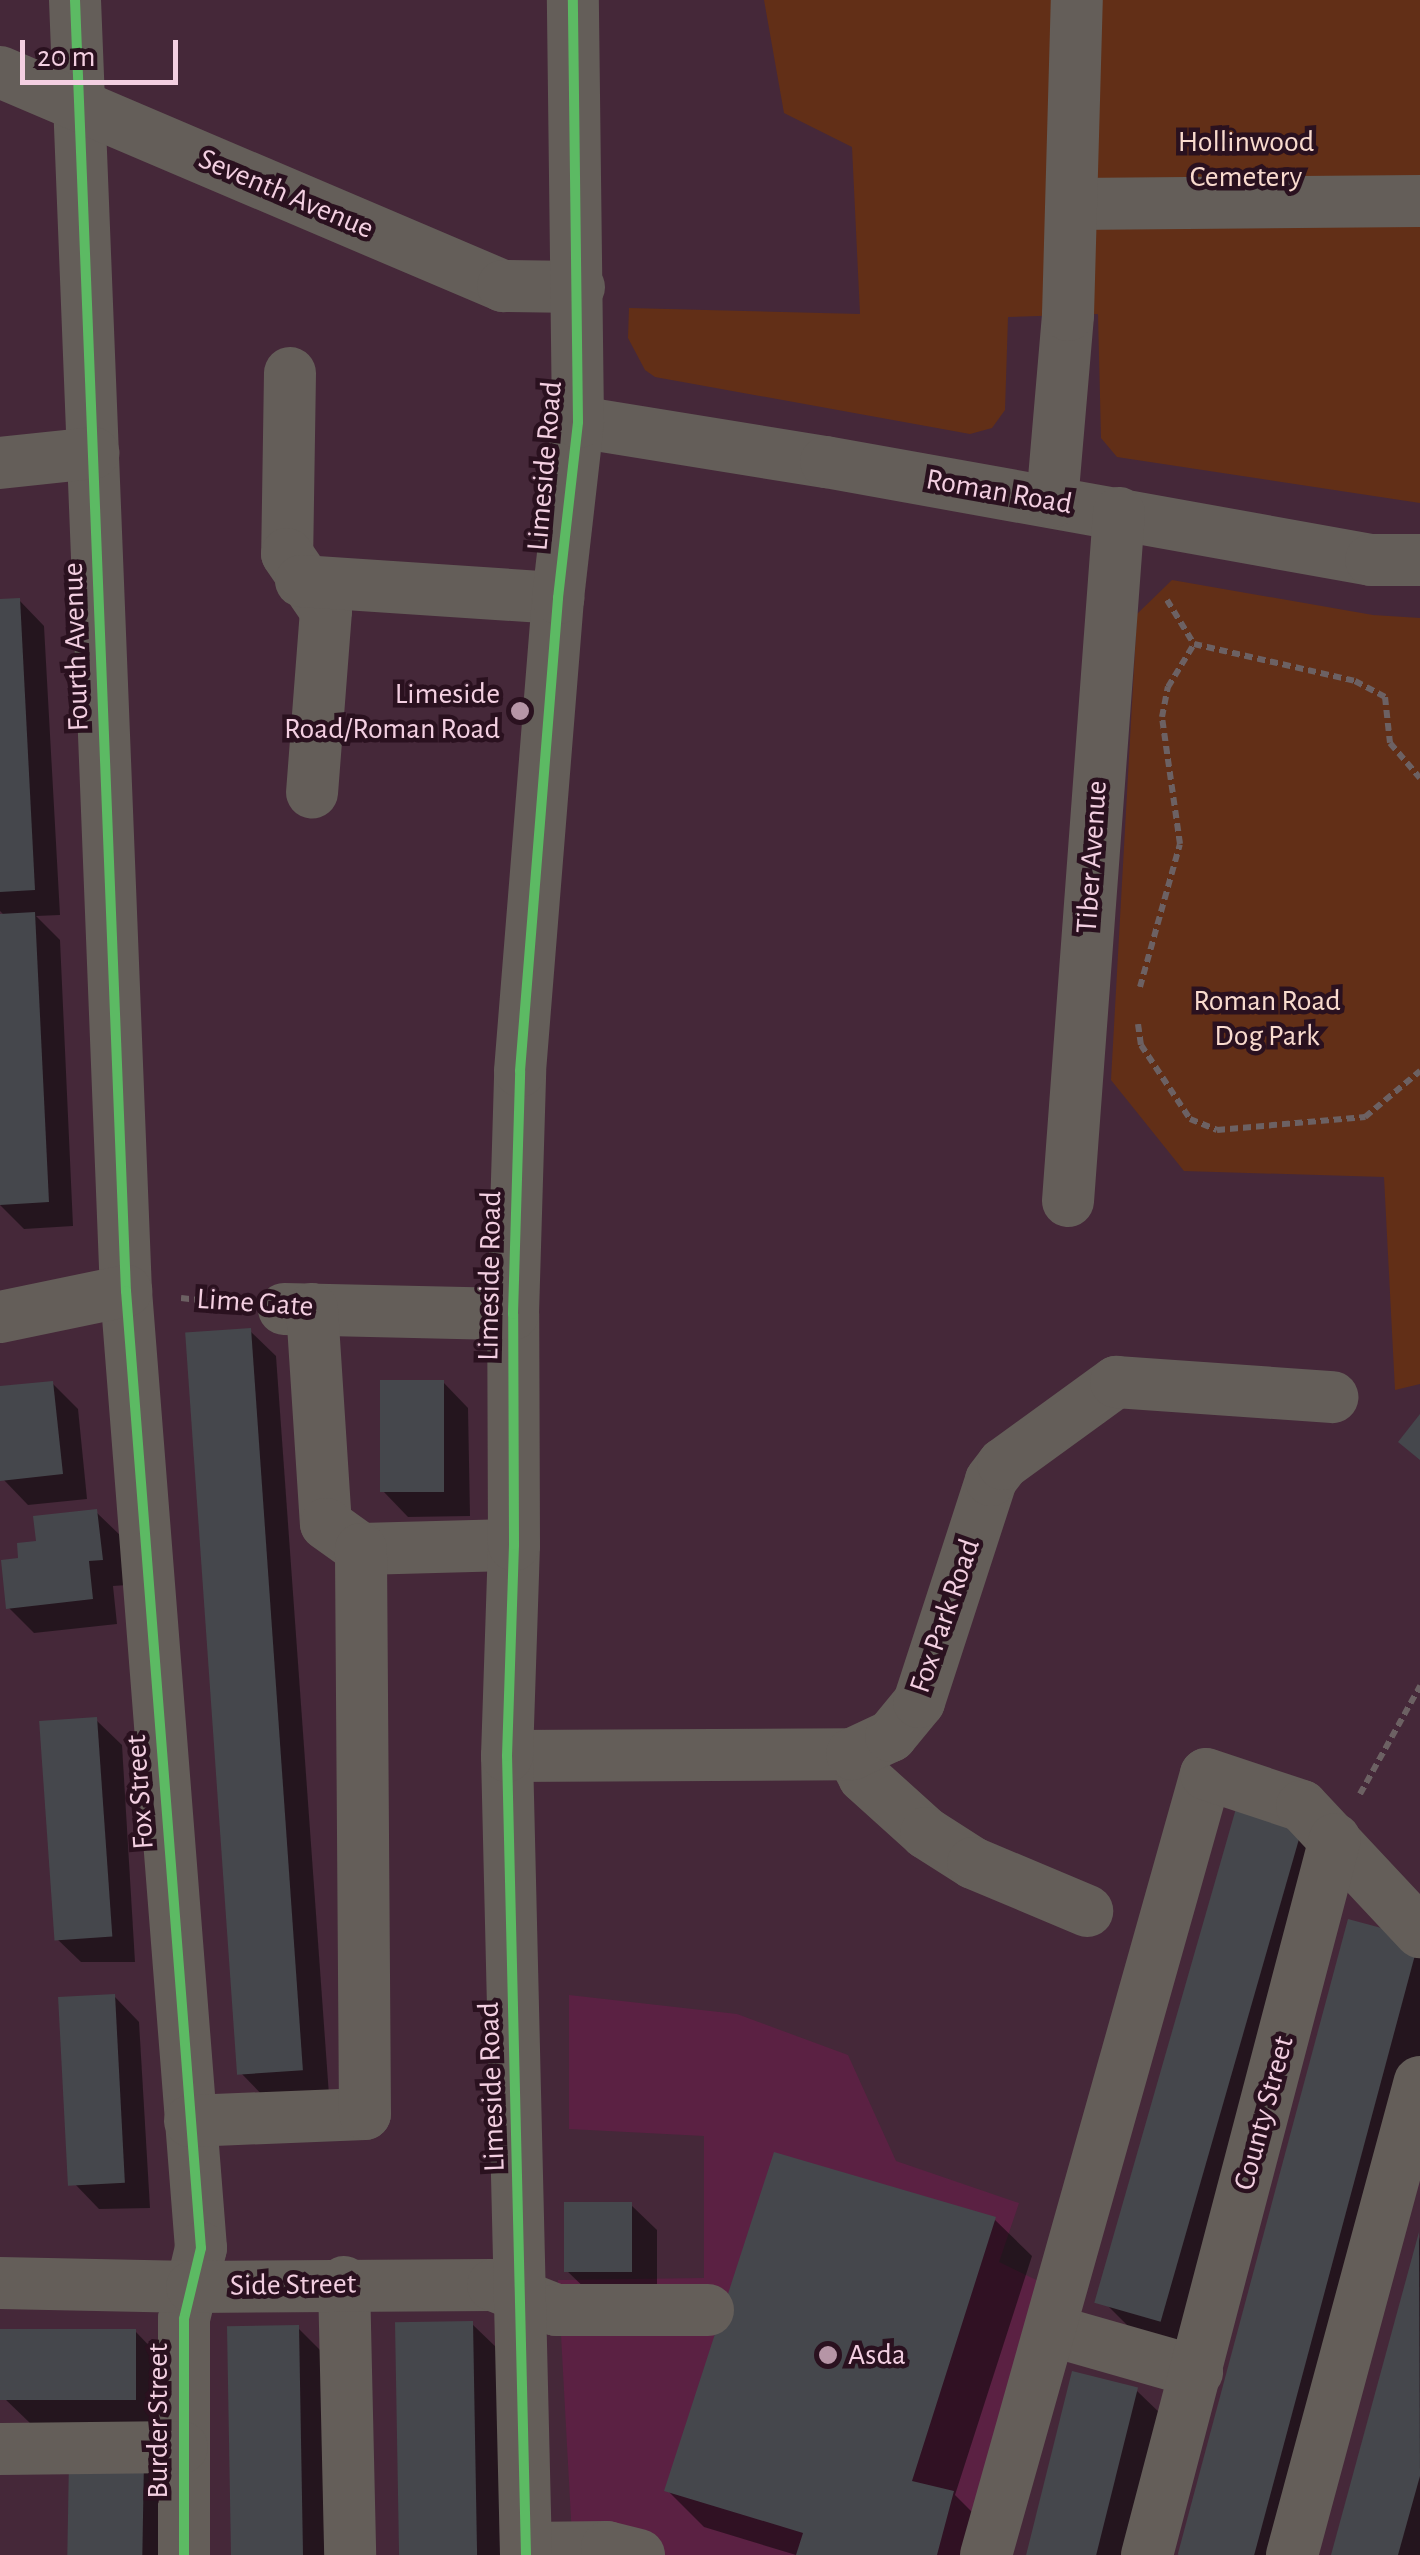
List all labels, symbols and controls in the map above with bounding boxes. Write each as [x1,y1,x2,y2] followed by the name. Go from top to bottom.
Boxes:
[25,20,182,82] scale bar
[37,42,95,72] text: 20 m
[1178,124,1314,194] park label: Hollinwood Cemetery
[193,141,379,247] street label: Seventh Avenue
[520,380,570,552] street label: Limeside Road
[923,461,1075,523] street label: Roman Road
[55,562,97,732] street label: Fourth Avenue
[284,676,500,746] place label: Limeside Road/Roman Road
[509,700,531,722] marker: Limeside Road/Roman Road
[1069,779,1115,935] street label: Tiber Avenue
[1193,983,1341,1054] park label: Roman Road Dog Park
[471,1191,509,1361] street label: Limeside Road
[195,1281,315,1325] street label: Lime Gate
[902,1534,988,1698] street label: Fox Park Road
[118,1733,162,1851] street label: Fox Street
[471,2001,513,2173] street label: Limeside Road
[1226,2032,1302,2194] street label: County Street
[230,2266,356,2304] street label: Side Street
[848,2337,906,2373] place label: Asda
[140,2343,176,2499] street label: Burder Street
[817,2344,839,2366] marker: Asda

